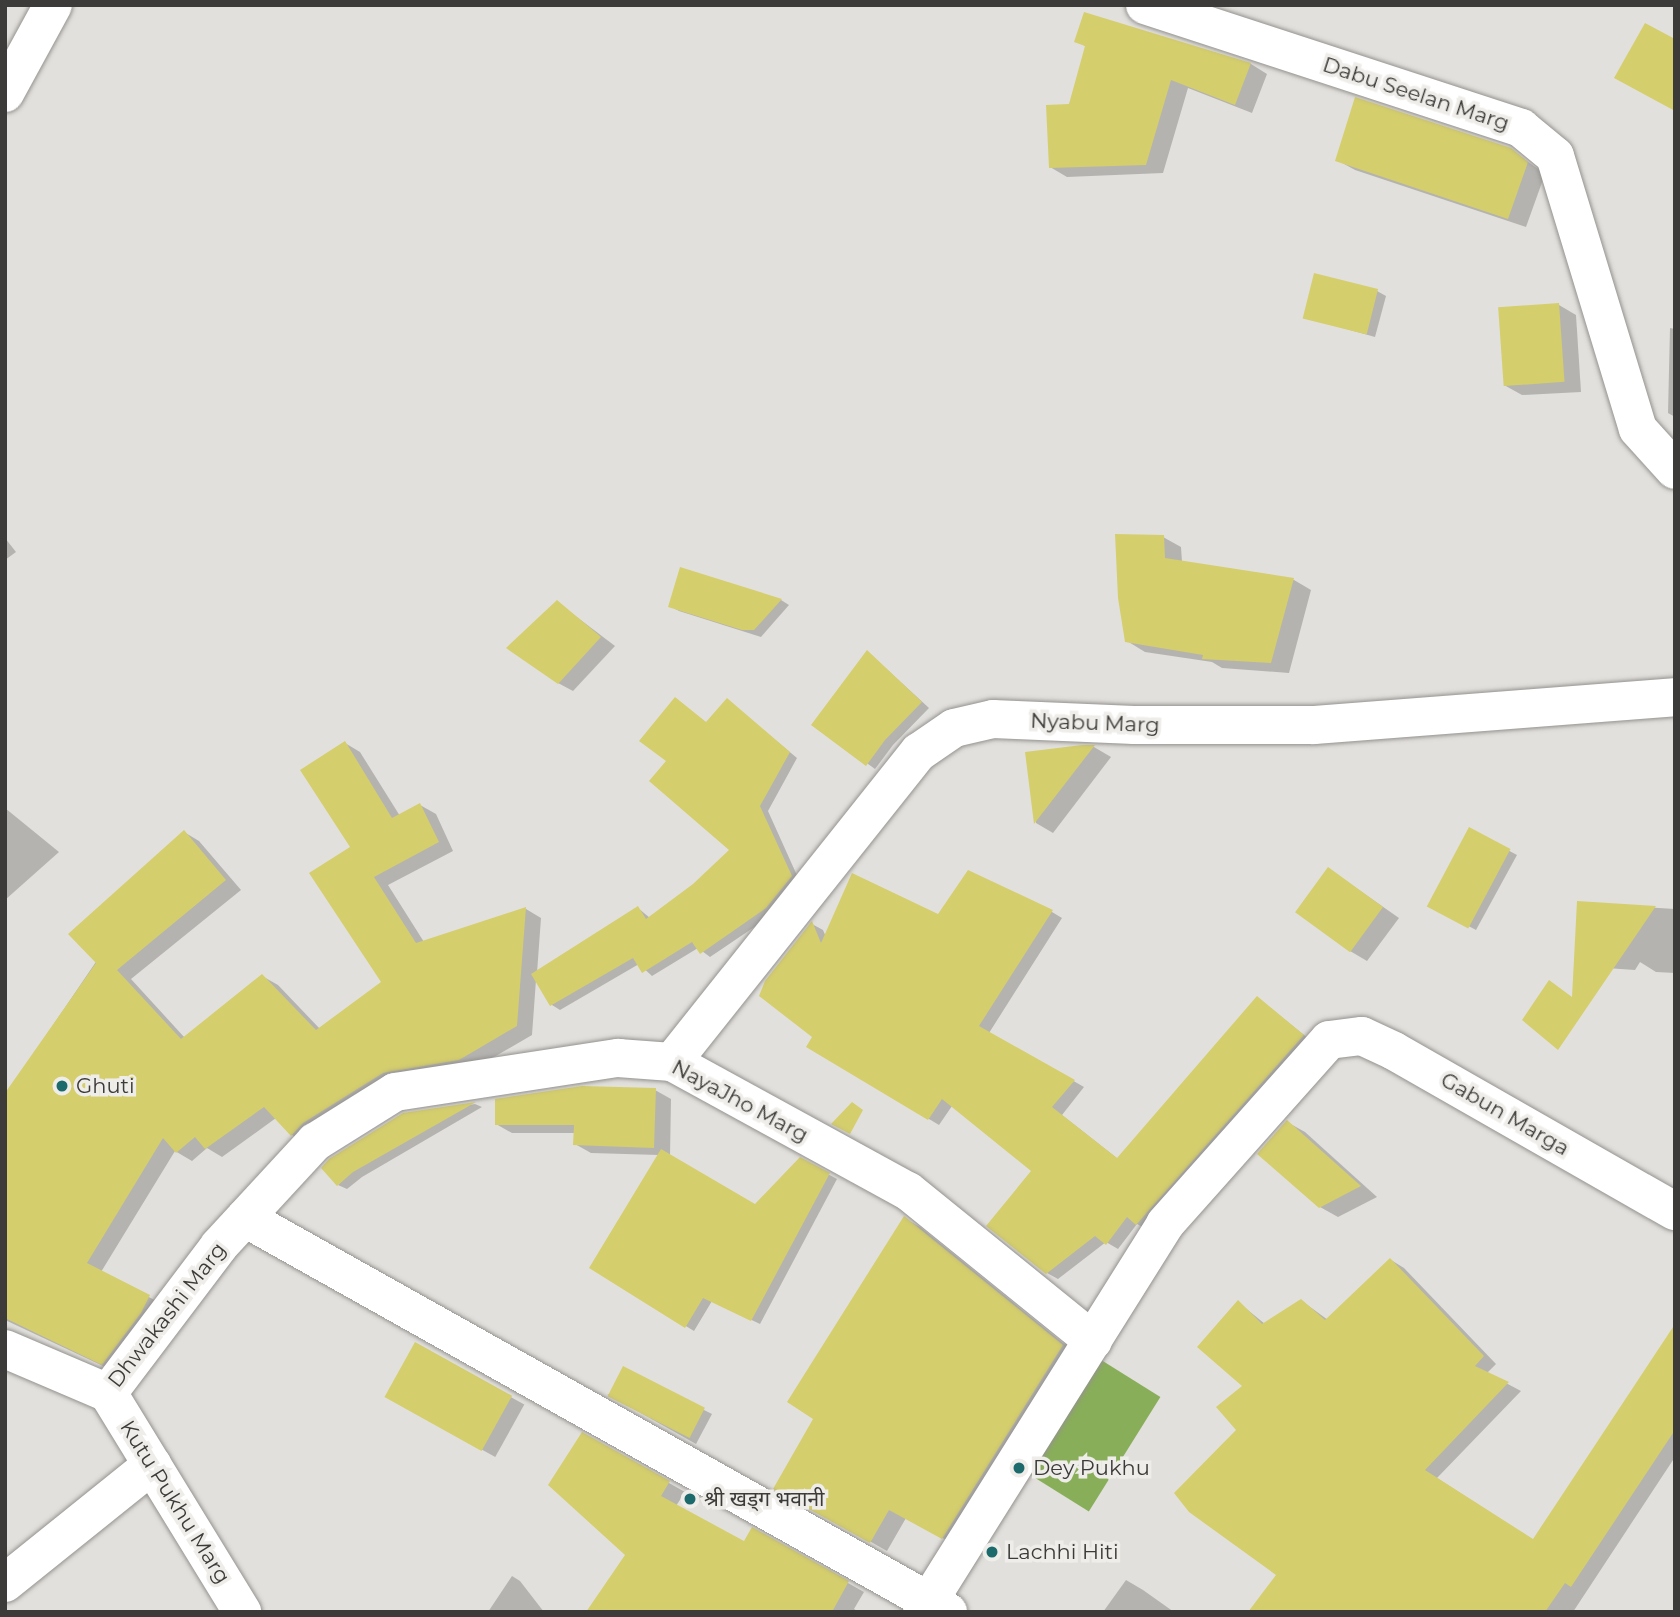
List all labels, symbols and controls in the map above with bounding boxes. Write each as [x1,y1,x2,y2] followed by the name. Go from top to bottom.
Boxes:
[1320,52,1512,136] street label: Dabu Seelan Marg
[1030,708,1160,738] street label: Nyabu Marg
[668,1054,812,1148] street label: NayaJho Marg
[1436,1067,1574,1161] street label: Gabun Marga
[76,1073,135,1099] place label: Ghuti
[54,1078,70,1094] marker: Ghuti
[103,1237,231,1393] street label: Dhwakashi Marg
[115,1416,235,1588] street label: Kutu Pukhu Marg
[1033,1455,1150,1481] place label: Dey Pukhu
[1011,1460,1027,1476] marker: Dey Pukhu
[704,1486,825,1512] place label: श्री खड्ग भवानी
[682,1491,698,1507] marker: श्री खड्ग भवानी
[1006,1539,1119,1565] place label: Lachhi Hiti
[984,1544,1000,1560] marker: Lachhi Hiti

